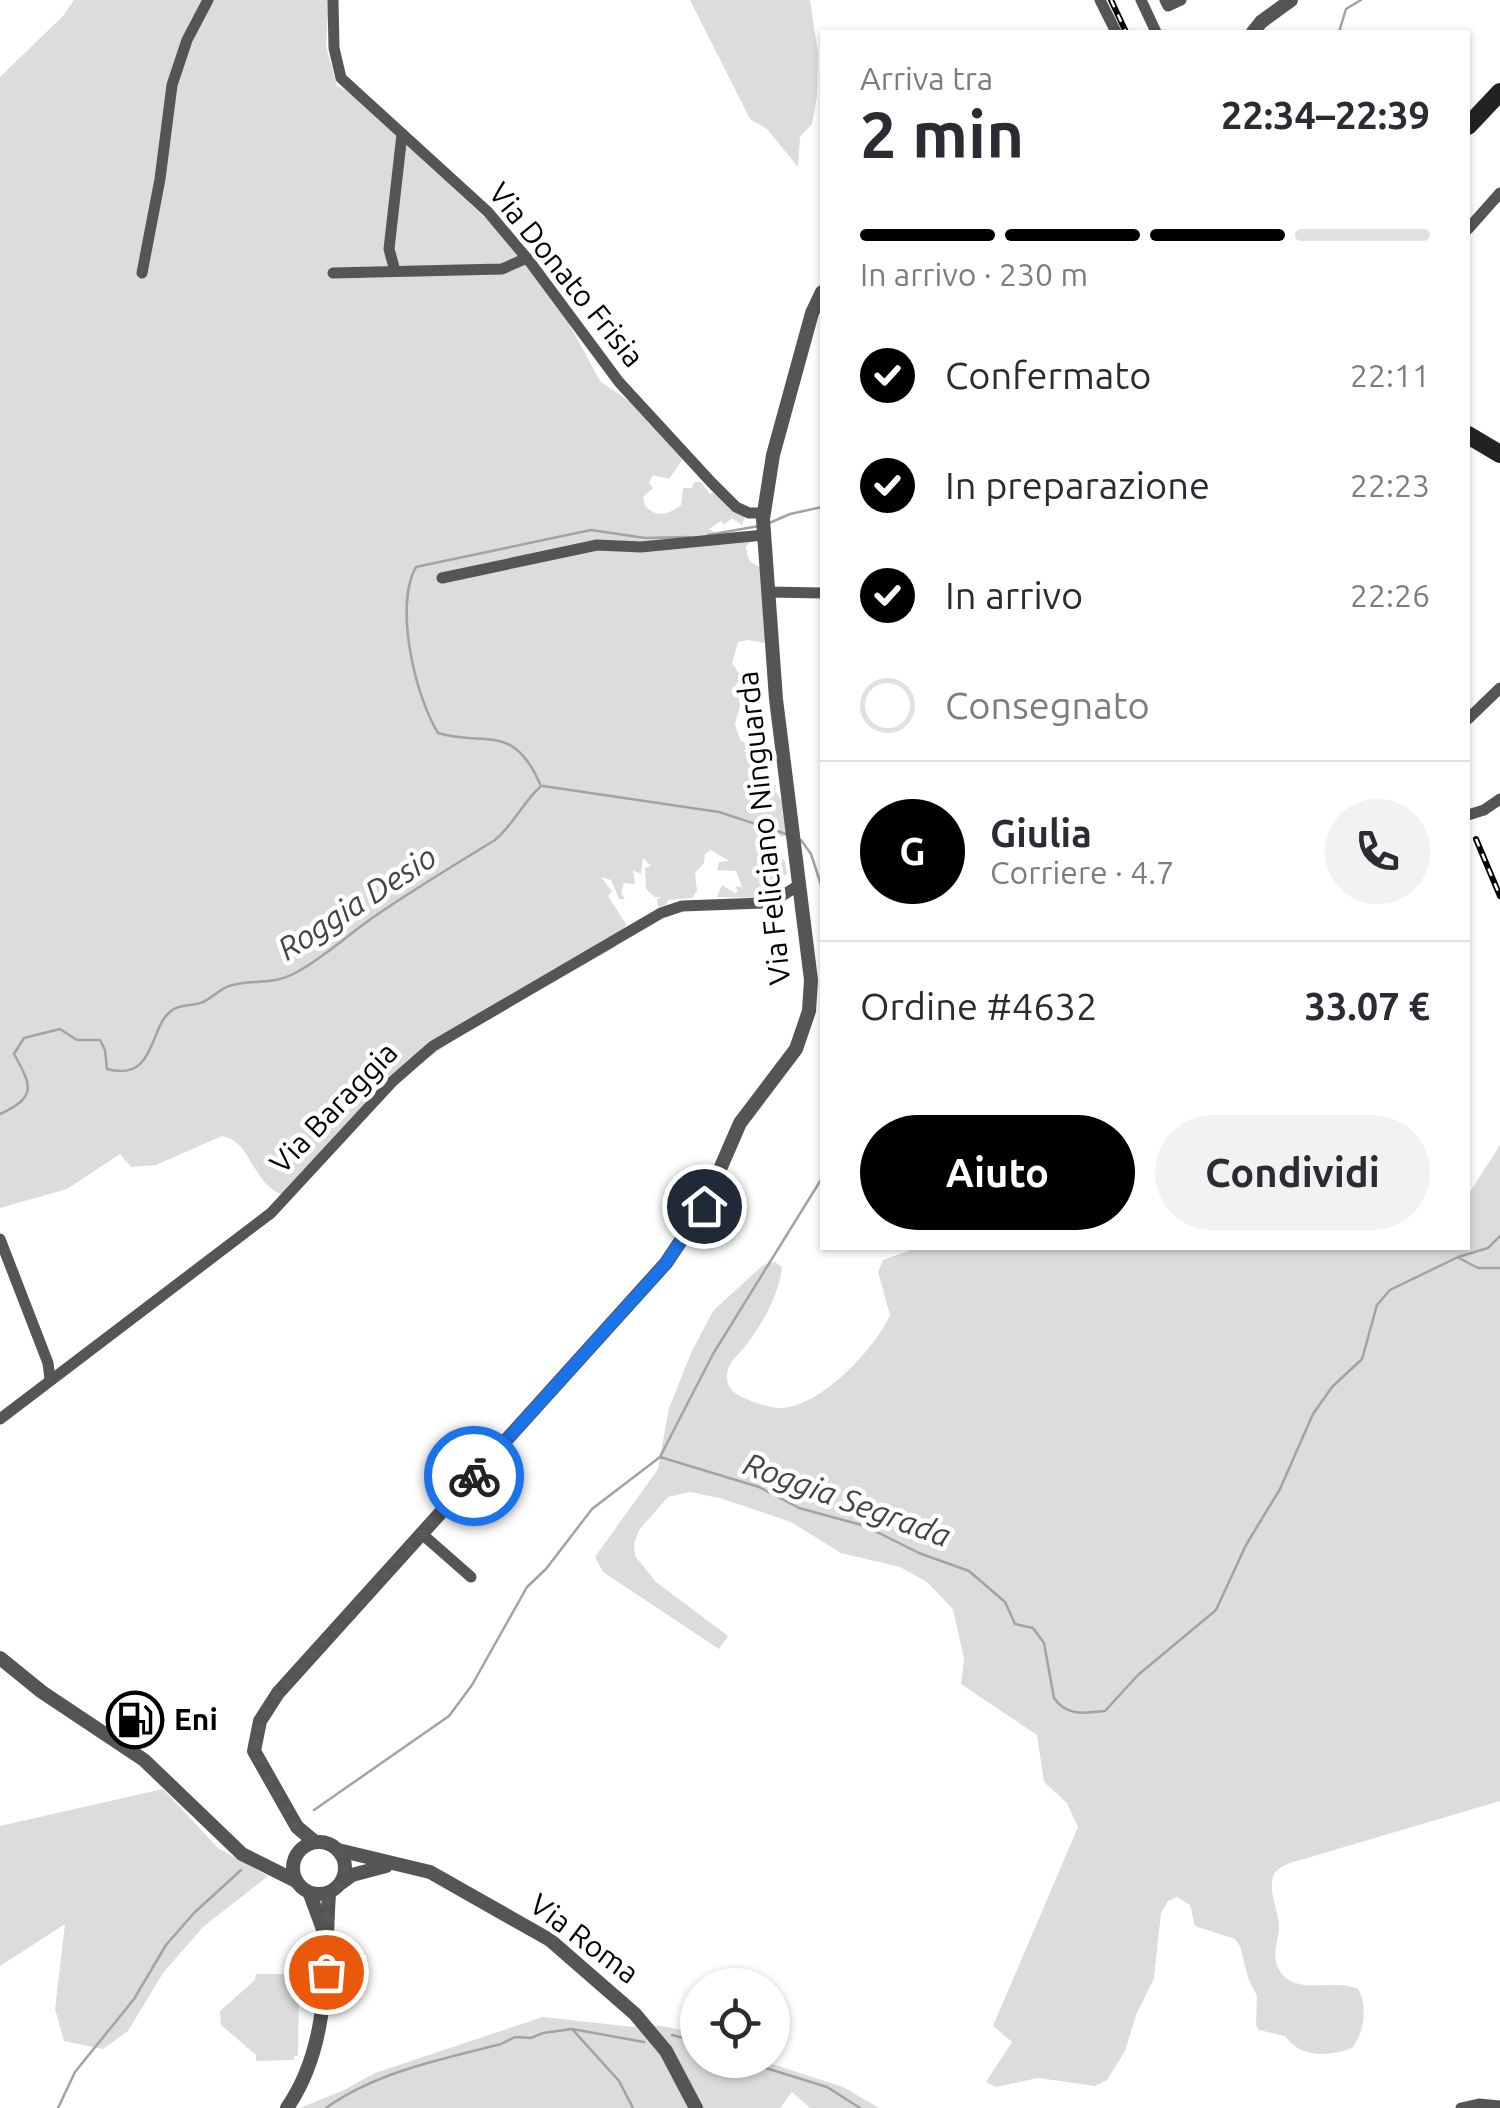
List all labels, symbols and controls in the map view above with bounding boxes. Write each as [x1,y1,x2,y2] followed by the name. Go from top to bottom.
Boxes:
[860,60,993,96] text: Arriva tra
[1221,94,1430,136] text: 22:34–22:39
[860,97,1024,170] text: 2 min
[482,176,651,373] street label: Via Donato Frisia
[860,256,1088,292] text: In arrivo · 230 m
[860,348,915,403] icon: check
[945,354,1151,396] text: Confermato
[1350,357,1430,393] text: 22:11
[860,458,915,513] icon: check
[945,464,1210,506] text: In preparazione
[1350,467,1430,503] text: 22:23
[860,568,915,623] icon: check
[945,574,1083,616] text: In arrivo
[1350,577,1430,613] text: 22:26
[730,670,796,987] street label: Via Feliciano Ninguarda
[945,684,1150,726] text: Consegnato
[1325,799,1430,904] button: phone
[990,812,1092,854] text: Giulia
[899,830,926,872] text: G
[271,838,442,967] water label: Roggia Desio
[990,854,1174,890] text: Corriere · 4.7
[860,985,1097,1027] text: Ordine #4632
[1304,985,1430,1027] text: 33.07 €
[263,1035,404,1180] street label: Via Baraggia
[860,1115,1135,1230] button: Aiuto
[1155,1115,1430,1230] button: Condividi
[662,1164,747,1249] pin
[677,1179,732,1234] icon: home
[424,1426,524,1526] courier
[739,1445,956,1553] water label: Roggia Segrada
[447,1449,502,1504] icon: bike
[105,1690,165,1750] fuel station icon: Eni
[174,1702,218,1736] place label: Eni
[524,1886,646,1990] street label: Via Roma
[284,1930,369,2015] pin
[299,1945,354,2000] icon: bag
[680,1968,790,2078] map controls
[680,1968,790,2078] button: locate

